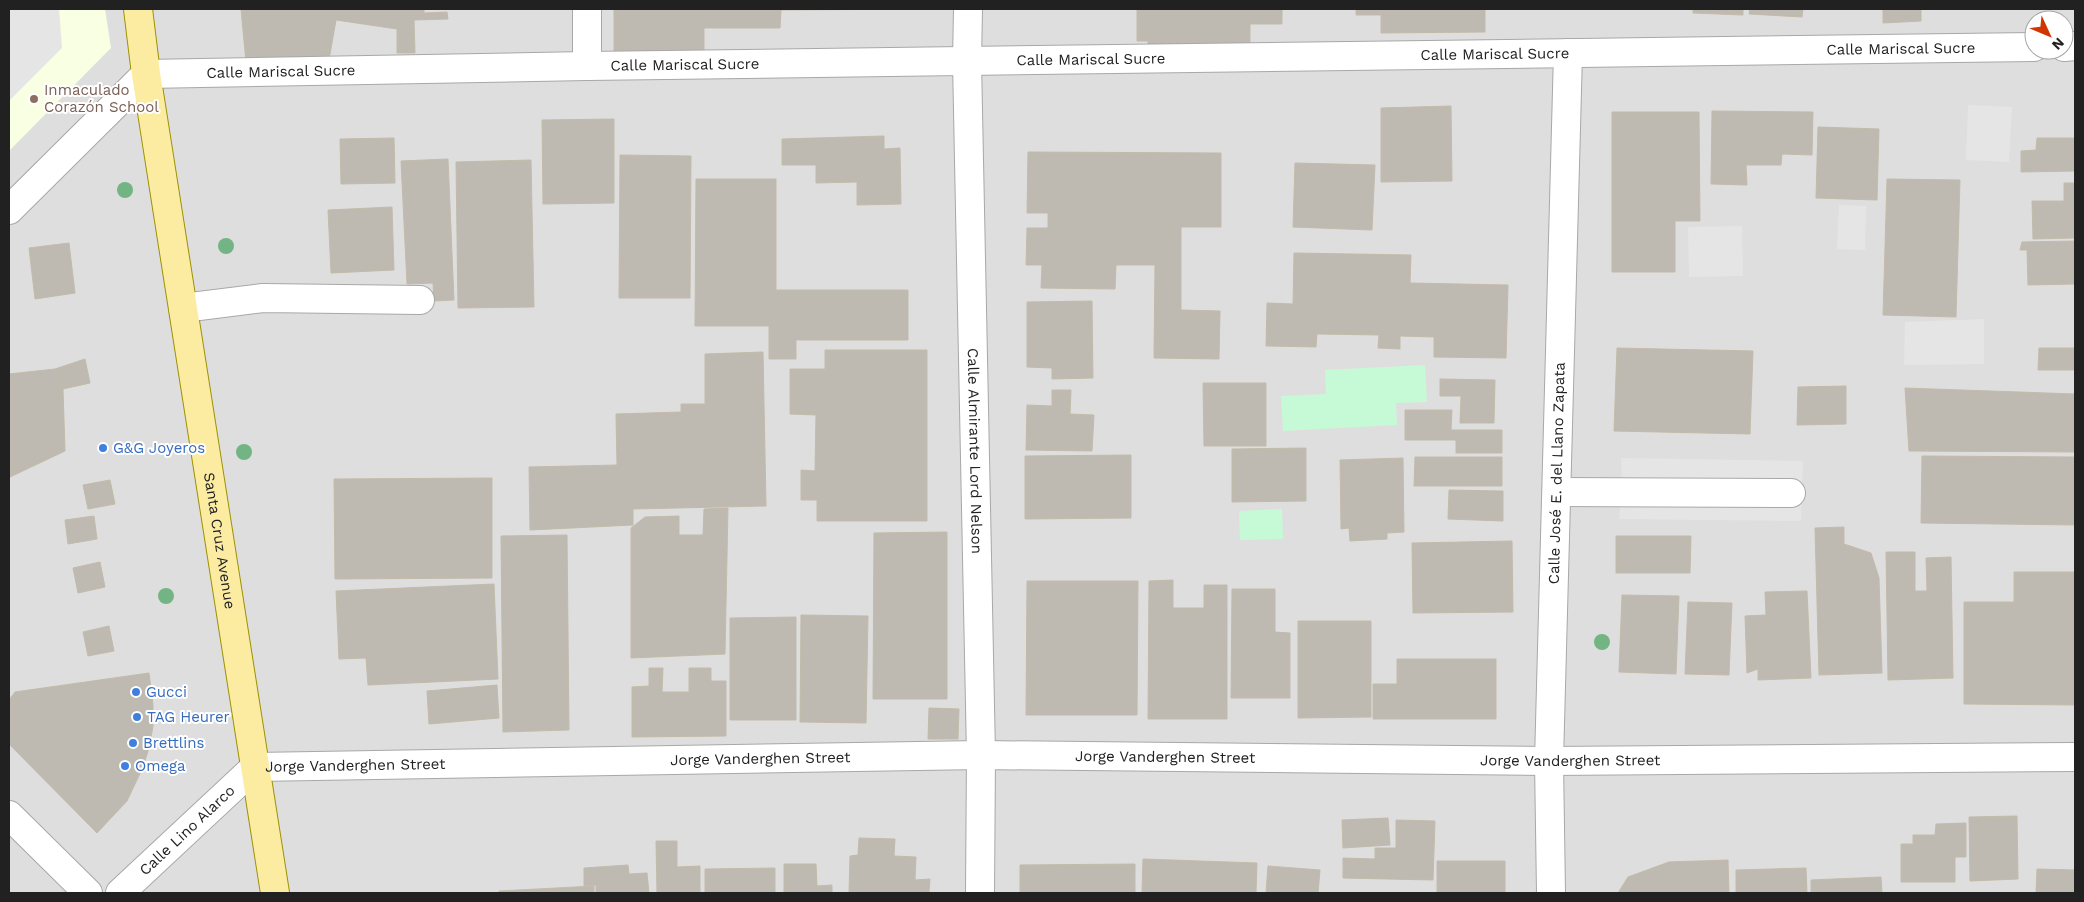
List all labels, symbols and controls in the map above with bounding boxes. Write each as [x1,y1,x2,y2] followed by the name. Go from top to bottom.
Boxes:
[2024,10,2074,60] north arrow
[2049,35,2068,53] text: N
[1826,39,1975,59] street label: Calle Mariscal Sucre
[1420,44,1569,64] street label: Calle Mariscal Sucre
[1016,49,1165,69] street label: Calle Mariscal Sucre
[610,55,759,75] street label: Calle Mariscal Sucre
[206,61,356,82] street label: Calle Mariscal Sucre
[44,81,159,116] place label: Inmaculado Corazón School
[28,93,40,105] marker: Inmaculado Corazón School
[964,348,986,554] street label: Calle Almirante Lord Nelson
[1545,361,1569,584] street label: Calle José E. del Llano Zapata
[113,439,205,457] place label: G&G Joyeros
[97,442,109,454] marker: G&G Joyeros
[200,471,239,610] street label: Santa Cruz Avenue
[146,683,187,701] place label: Gucci
[130,686,142,698] marker: Gucci
[147,708,230,726] place label: TAG Heurer
[131,711,143,723] marker: TAG Heurer
[143,734,205,752] place label: Brettlins
[127,737,139,749] marker: Brettlins
[1075,747,1256,767] street label: Jorge Vanderghen Street
[670,748,851,769] street label: Jorge Vanderghen Street
[1480,751,1661,770] street label: Jorge Vanderghen Street
[265,755,446,776] street label: Jorge Vanderghen Street
[135,757,186,775] place label: Omega
[119,760,131,772] marker: Omega
[136,781,239,879] street label: Calle Lino Alarco

